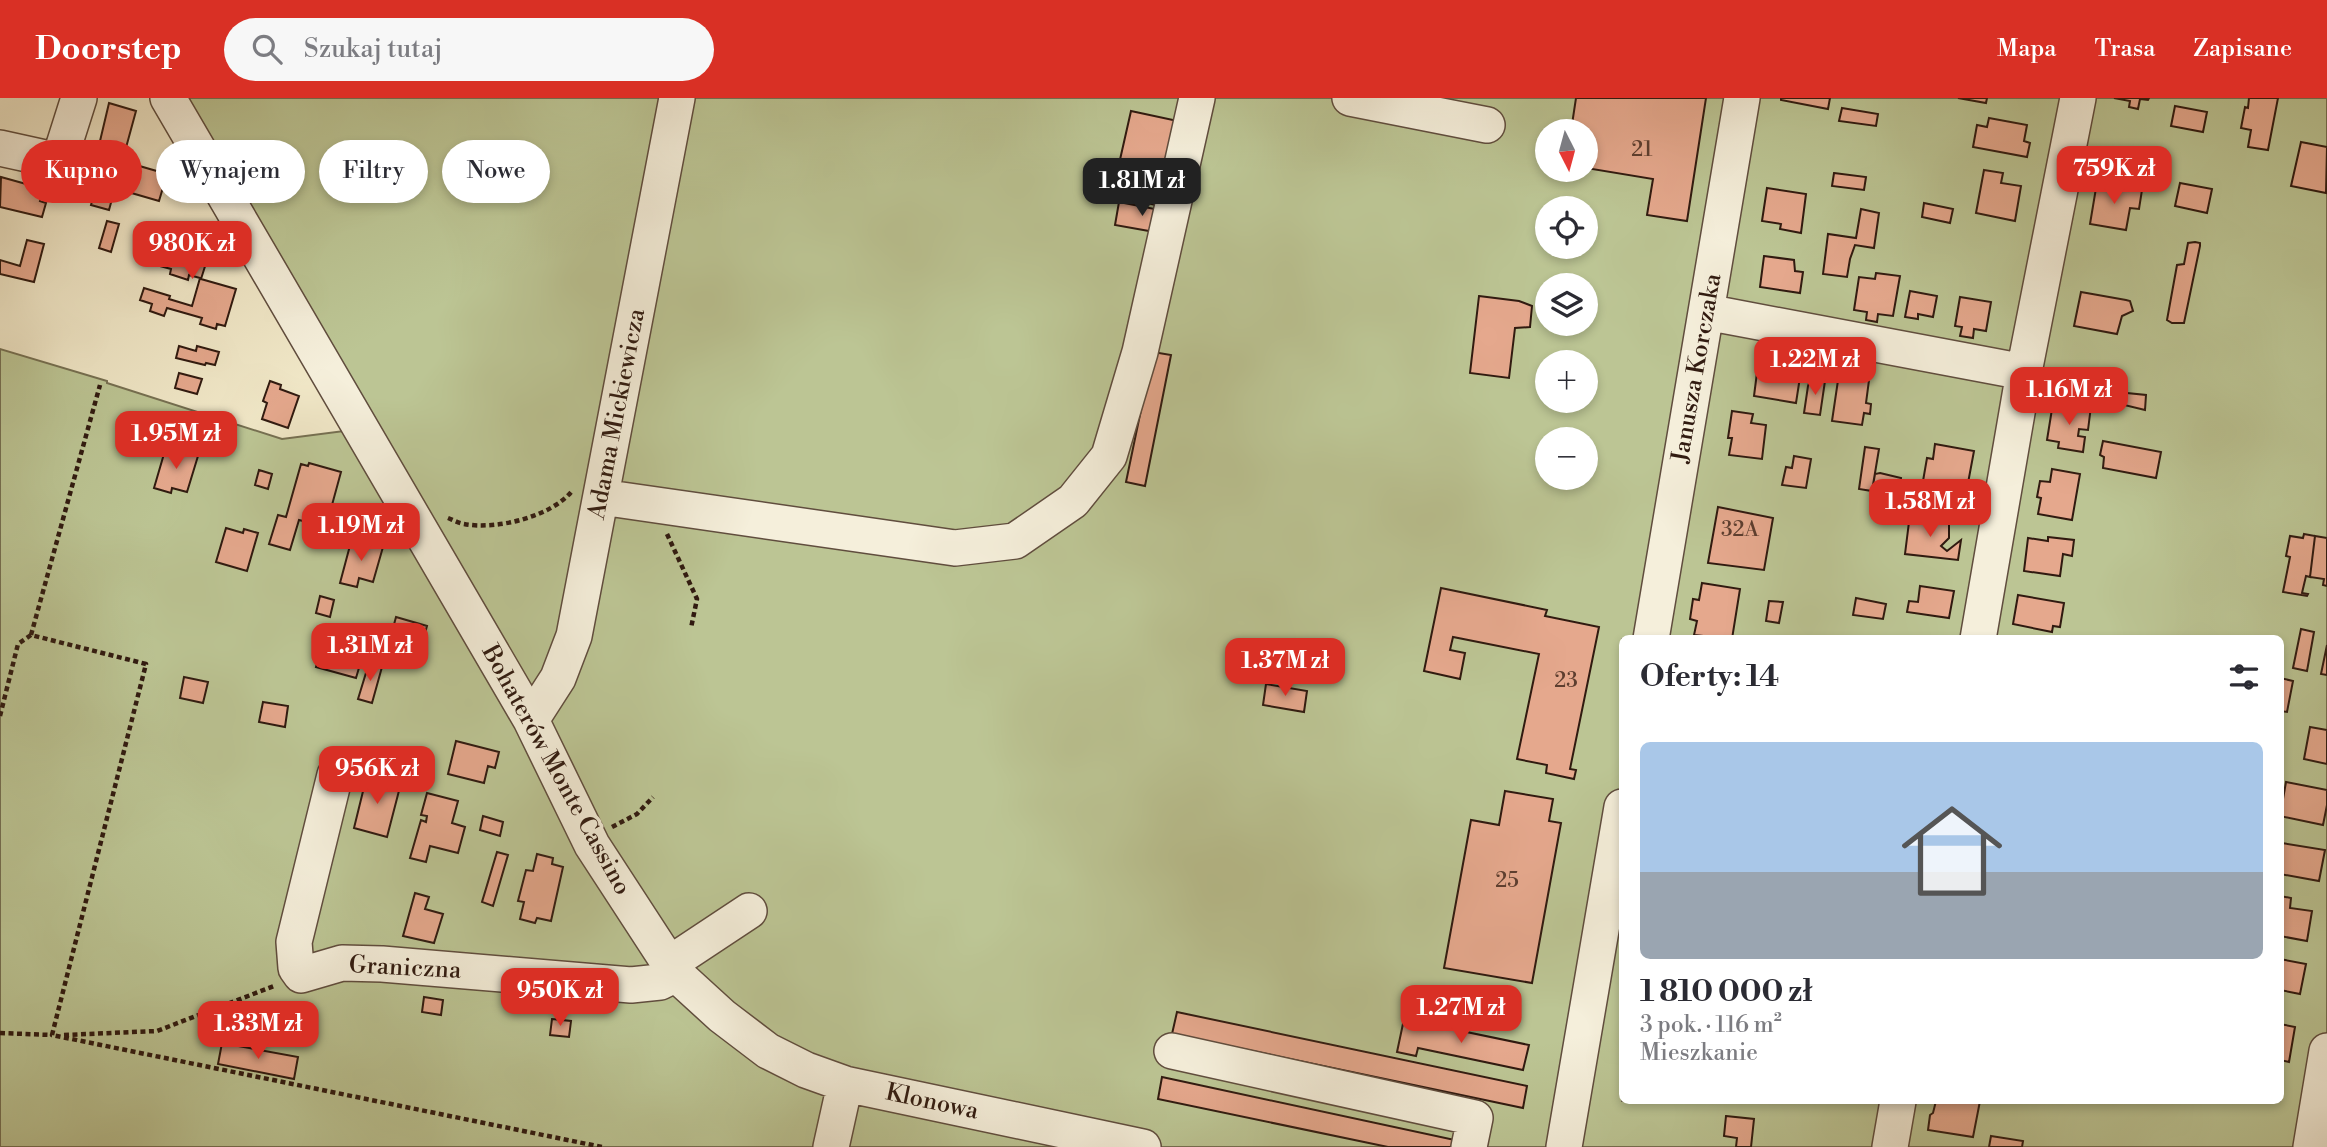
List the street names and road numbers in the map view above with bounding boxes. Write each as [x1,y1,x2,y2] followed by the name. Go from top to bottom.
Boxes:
[1665,270,1729,466] street label: Janusza Korczaka
[582,305,652,523] street label: Adama Mickiewicza
[474,639,637,900] street label: Bohaterów Monte Cassino
[348,950,463,986] street label: Graniczna
[883,1078,982,1127] street label: Klonowa

